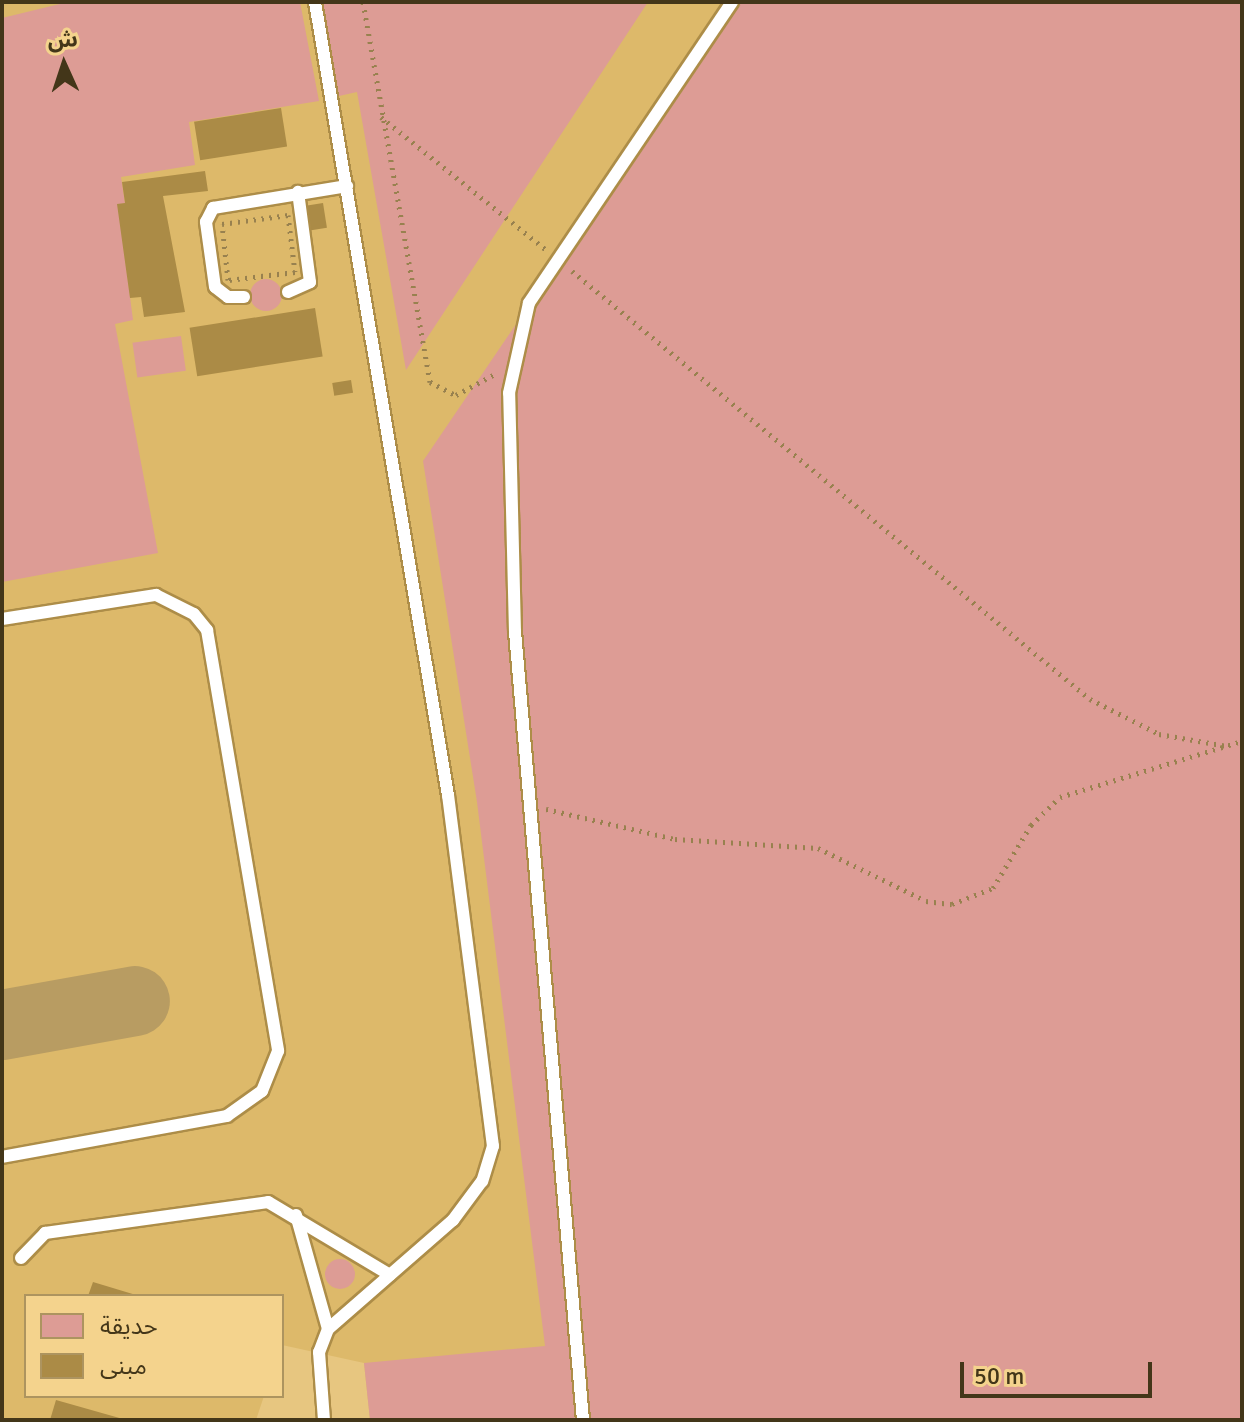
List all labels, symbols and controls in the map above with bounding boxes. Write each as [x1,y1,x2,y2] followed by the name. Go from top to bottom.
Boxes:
[24,24,104,104] north arrow
[47,25,78,54] text: ش
[24,1294,284,1398] legend
[100,1311,158,1341] text: حديقة
[964,1346,1156,1396] scale bar
[100,1351,147,1381] text: مبنى
[974,1361,1024,1391] text: 50 m

